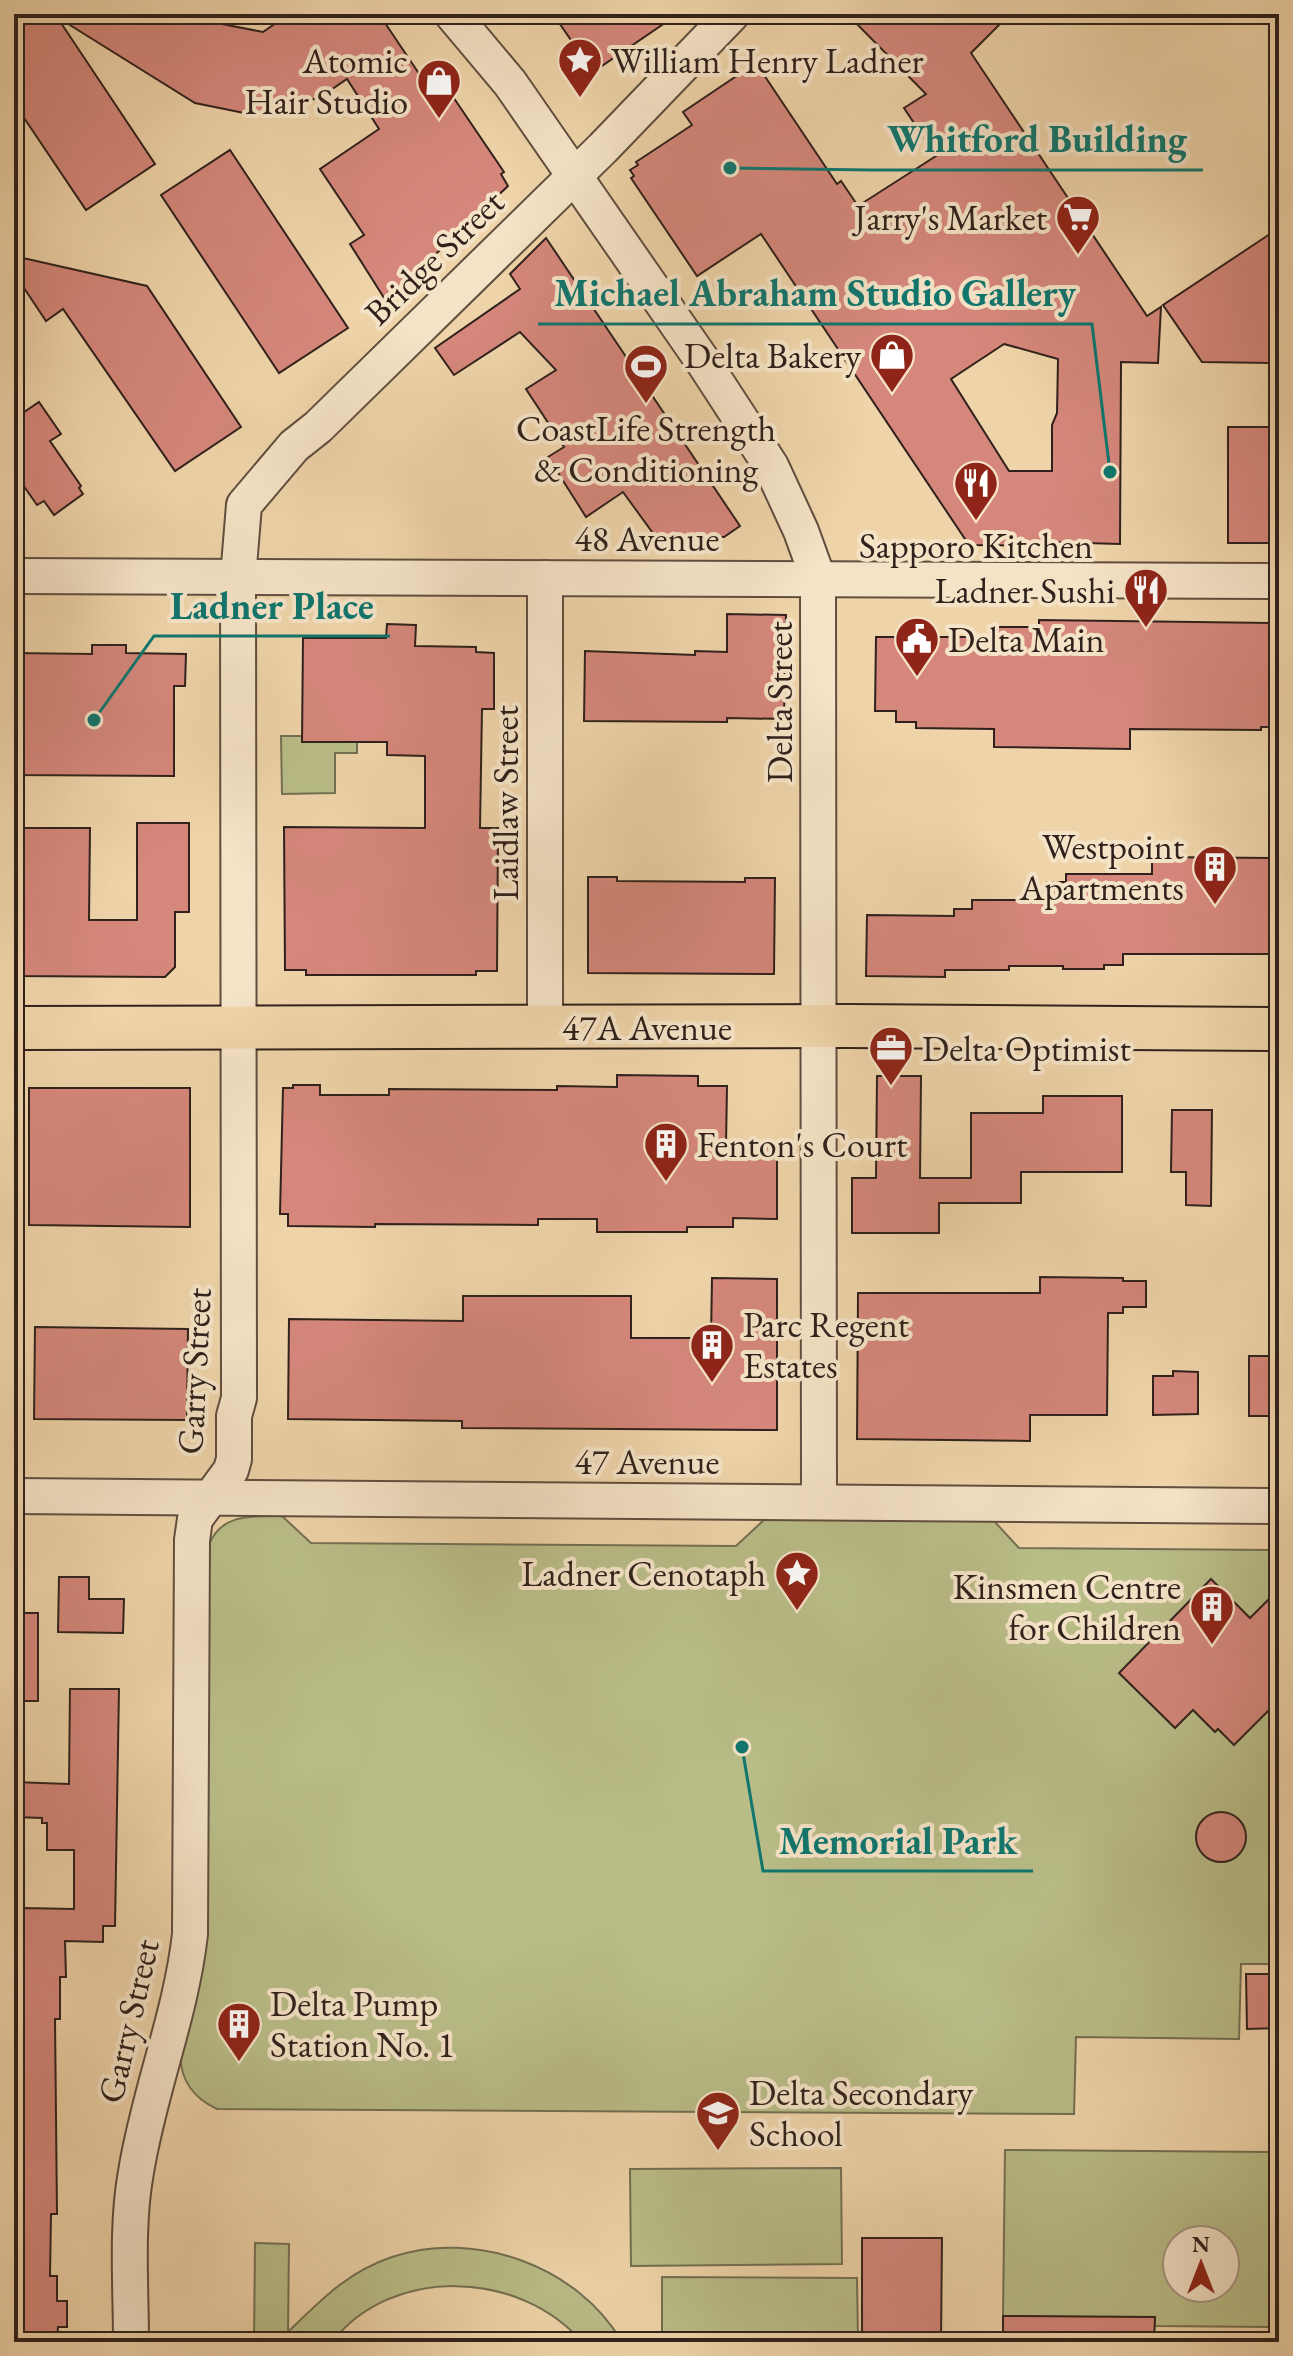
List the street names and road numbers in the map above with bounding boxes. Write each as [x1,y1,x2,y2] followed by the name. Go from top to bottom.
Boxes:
[354,178,514,335] street label: Bridge Street
[574,515,720,562] street label: 48 Avenue
[756,620,803,783] street label: Delta Street
[482,704,529,901] street label: Laidlaw Street
[562,1004,732,1051] street label: 47A Avenue
[166,1286,222,1455] street label: Garry Street
[574,1438,720,1485] street label: 47 Avenue
[86,1934,170,2108] street label: Garry Street

